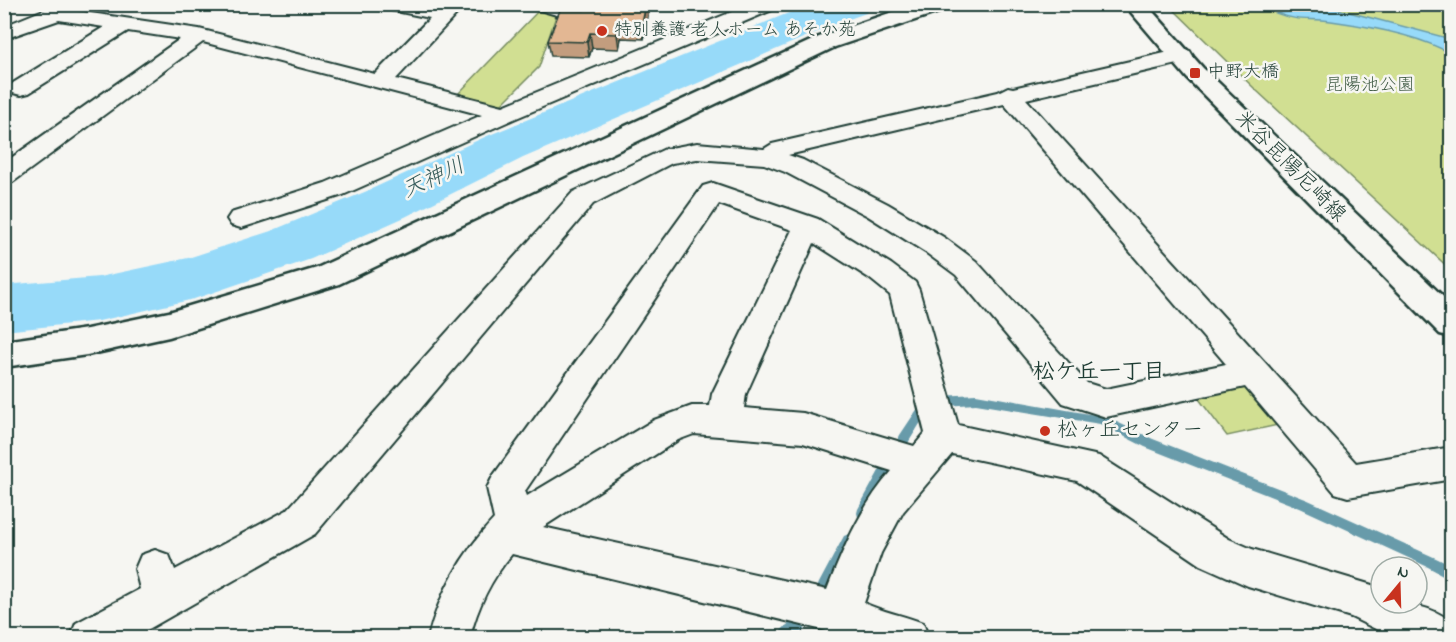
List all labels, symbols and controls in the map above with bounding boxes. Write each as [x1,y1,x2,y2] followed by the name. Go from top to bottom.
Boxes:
[614,18,856,44] place label: 特別養護 老人ホーム あそか苑
[595,24,609,38] marker: 特別養護 老人ホーム あそか苑
[1207,60,1279,86] place label: 中野大橋
[1188,66,1202,80] marker: 中野大橋
[1325,73,1415,99] park label: 昆陽池公園
[1227,104,1353,230] street label: 米谷昆陽尼崎線
[397,151,471,207] water label: 天神川
[1033,357,1165,389] district label: 松ケ丘一丁目
[1057,416,1203,446] place label: 松ヶ丘センター
[1038,424,1052,438] marker: 松ヶ丘センター
[1369,555,1429,615] north arrow
[1394,560,1412,586] text: N

